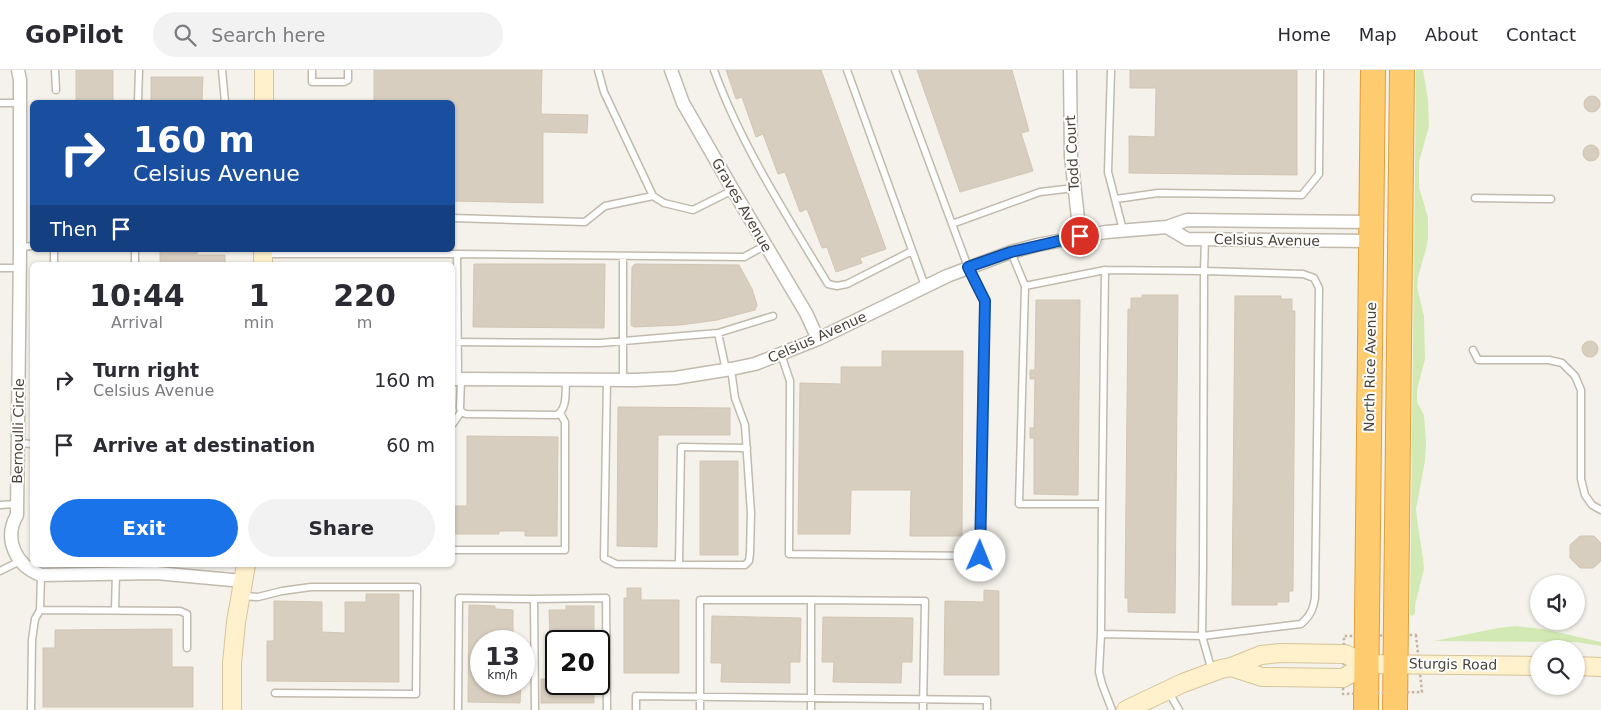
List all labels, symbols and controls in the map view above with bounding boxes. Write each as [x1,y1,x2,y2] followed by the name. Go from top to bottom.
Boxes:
[153,12,503,57] search box
[25,21,123,49] text: GoPilot
[171,21,199,49] icon: search
[211,24,325,46] text: Search here
[1278,24,1331,45] text: Home
[1359,24,1397,45] text: Map
[1425,24,1478,45] text: About
[1506,24,1576,45] text: Contact
[1062,114,1082,192] street label: Todd Court
[50,120,115,185] icon: right
[133,120,255,160] text: 160 m
[709,155,775,255] street label: Graves Avenue
[133,161,300,186] text: Celsius Avenue
[107,215,135,243] icon: arrive
[1059,215,1101,257] pin
[50,218,97,240] text: Then
[1066,222,1094,250] icon: arrive
[1214,231,1320,249] street label: Celsius Avenue
[89,278,185,313] text: 10:44
[248,278,269,313] text: 1
[333,278,396,313] text: 220
[1361,302,1379,432] street label: North Rice Avenue
[765,308,869,366] street label: Celsius Avenue
[111,313,163,332] text: Arrival
[244,313,274,332] text: min
[357,313,372,332] text: m
[93,359,199,381] text: Turn right
[50,366,78,394] icon: right
[374,369,435,391] text: 160 m
[9,378,27,484] street label: Bernoulli Circle
[93,381,214,400] text: Celsius Avenue
[50,431,78,459] icon: arrive
[93,434,315,456] text: Arrive at destination
[386,434,435,456] text: 60 m
[50,499,238,557] button: Exit
[248,499,435,557] button: Share
[953,529,1005,581] position arrow
[1530,575,1585,695] map controls
[1530,575,1585,630] button: sound
[545,630,610,695] speed limit sign: 20
[1530,640,1585,695] button: search
[485,642,520,671] text: 13
[1409,655,1497,673] street label: Sturgis Road
[487,668,518,682] text: km/h

